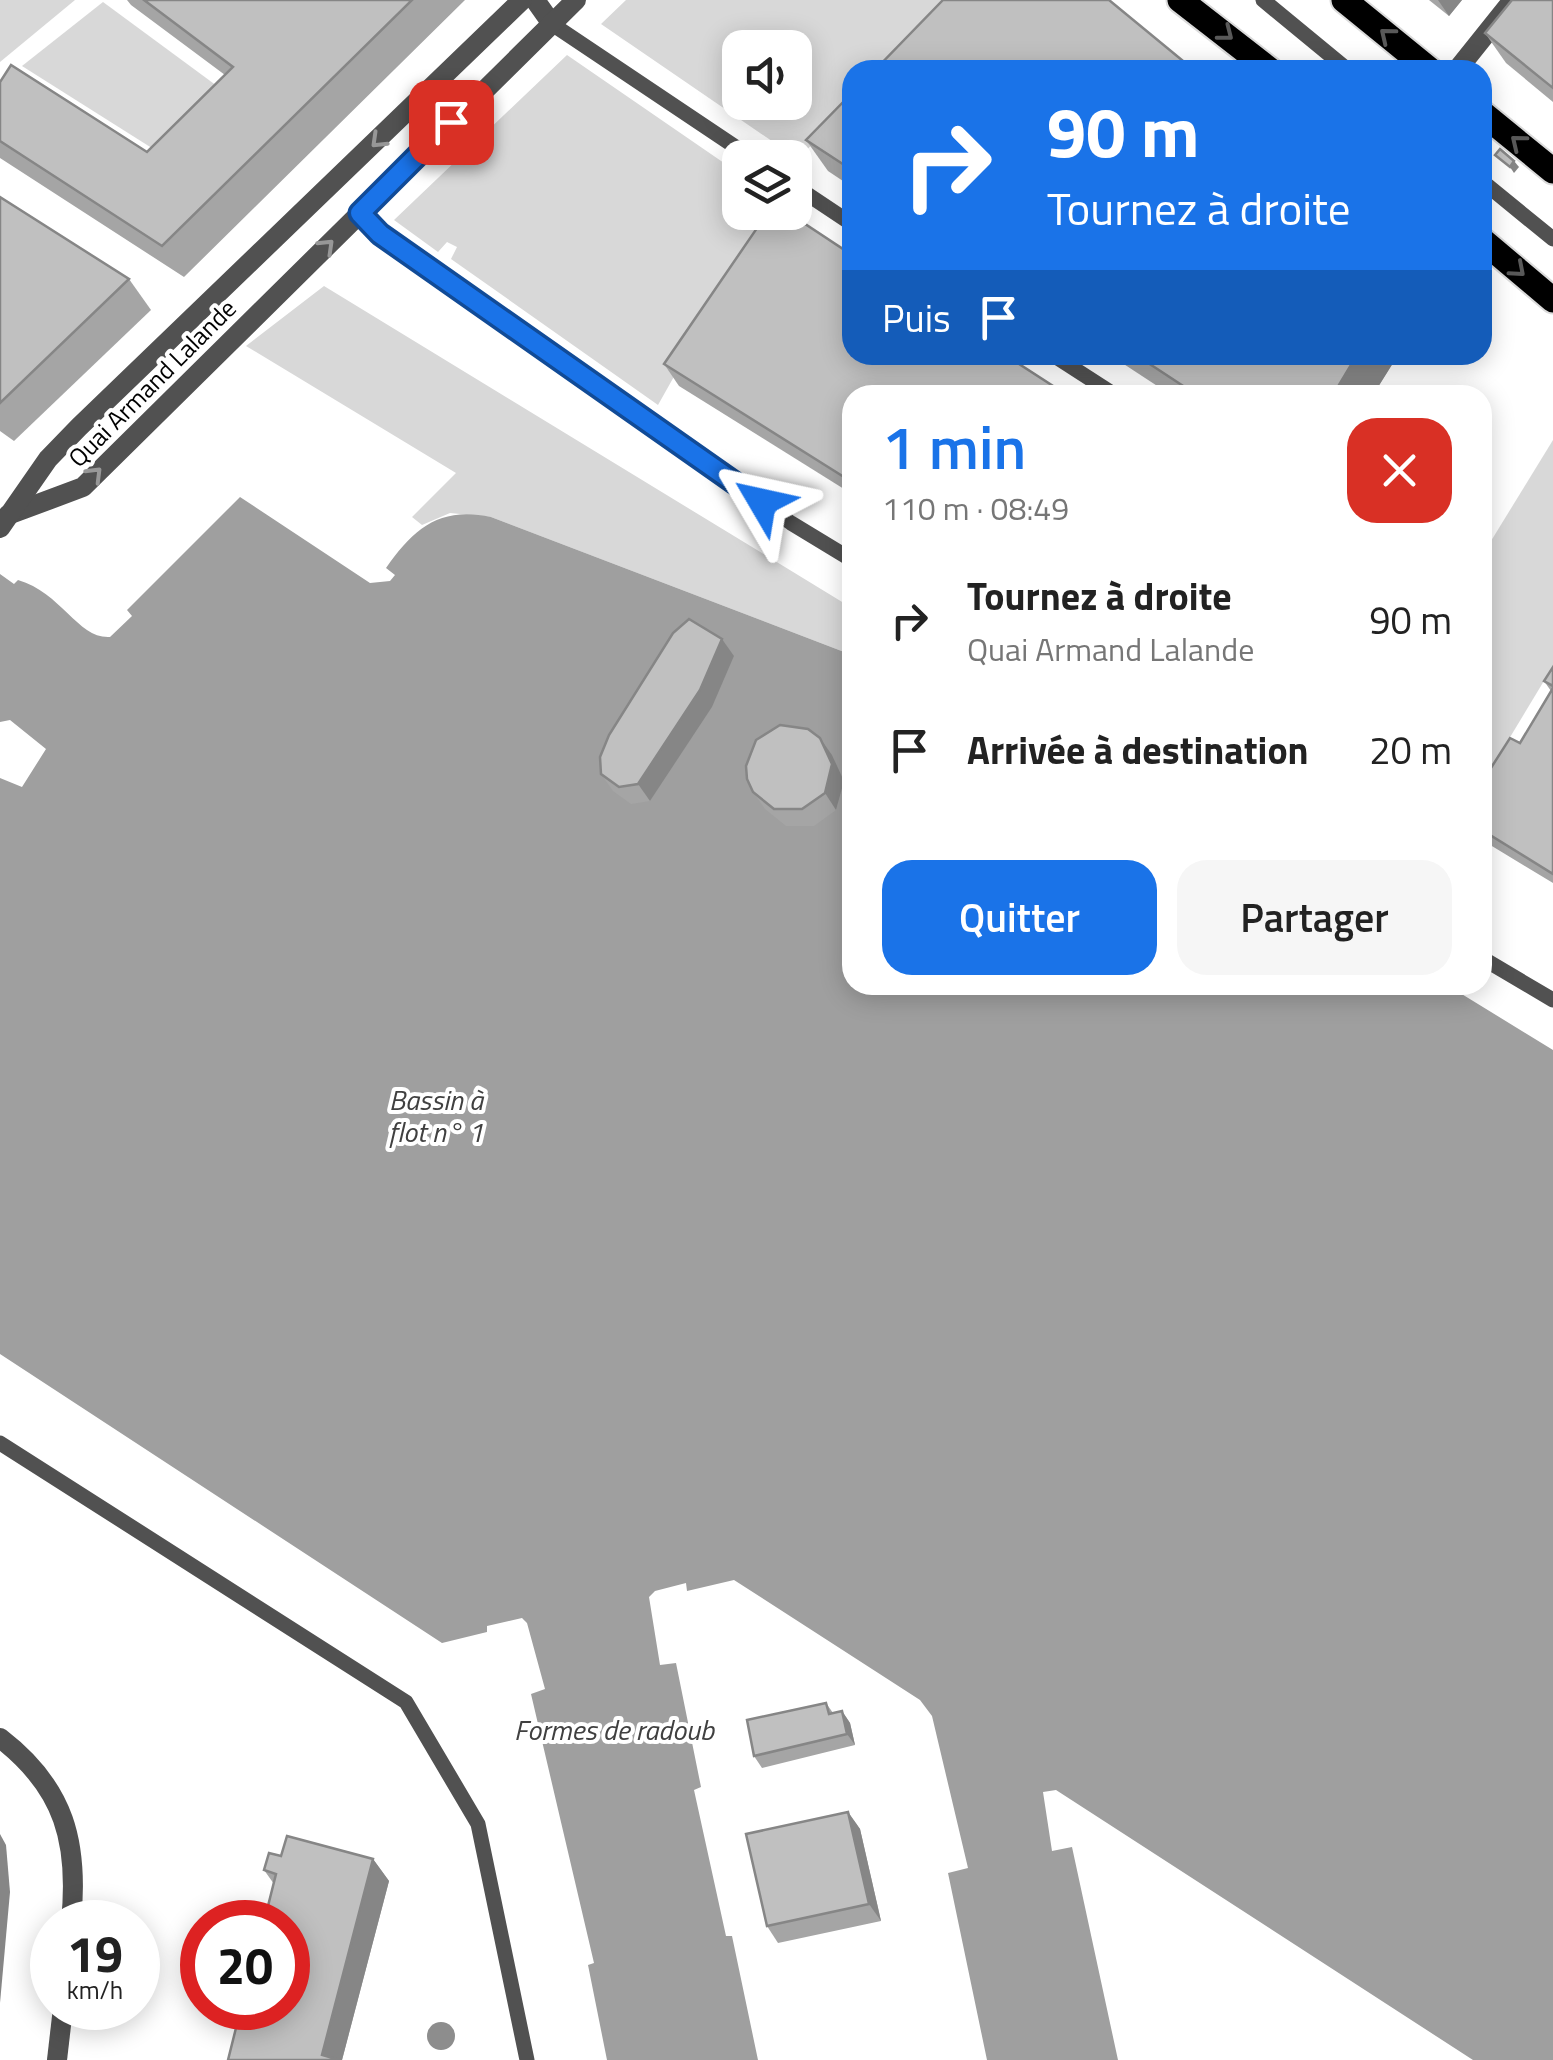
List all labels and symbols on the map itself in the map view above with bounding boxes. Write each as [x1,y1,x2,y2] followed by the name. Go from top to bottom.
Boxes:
[1215,23,1233,40] one-way arrow
[1381,29,1399,47] one-way arrow
[409,80,494,165] pin
[371,130,389,148] one-way arrow
[1511,136,1529,154] one-way arrow
[315,240,333,258] one-way arrow
[1506,258,1525,276] one-way arrow
[59,290,245,476] street label: Quai Armand Lalande
[710,450,814,554] position arrow
[84,468,102,486] one-way arrow
[389,1078,485,1153] water label: Bassin à flot n° 1
[514,1708,715,1751] water label: Formes de radoub
[180,1900,310,2030] speed limit sign: 20

